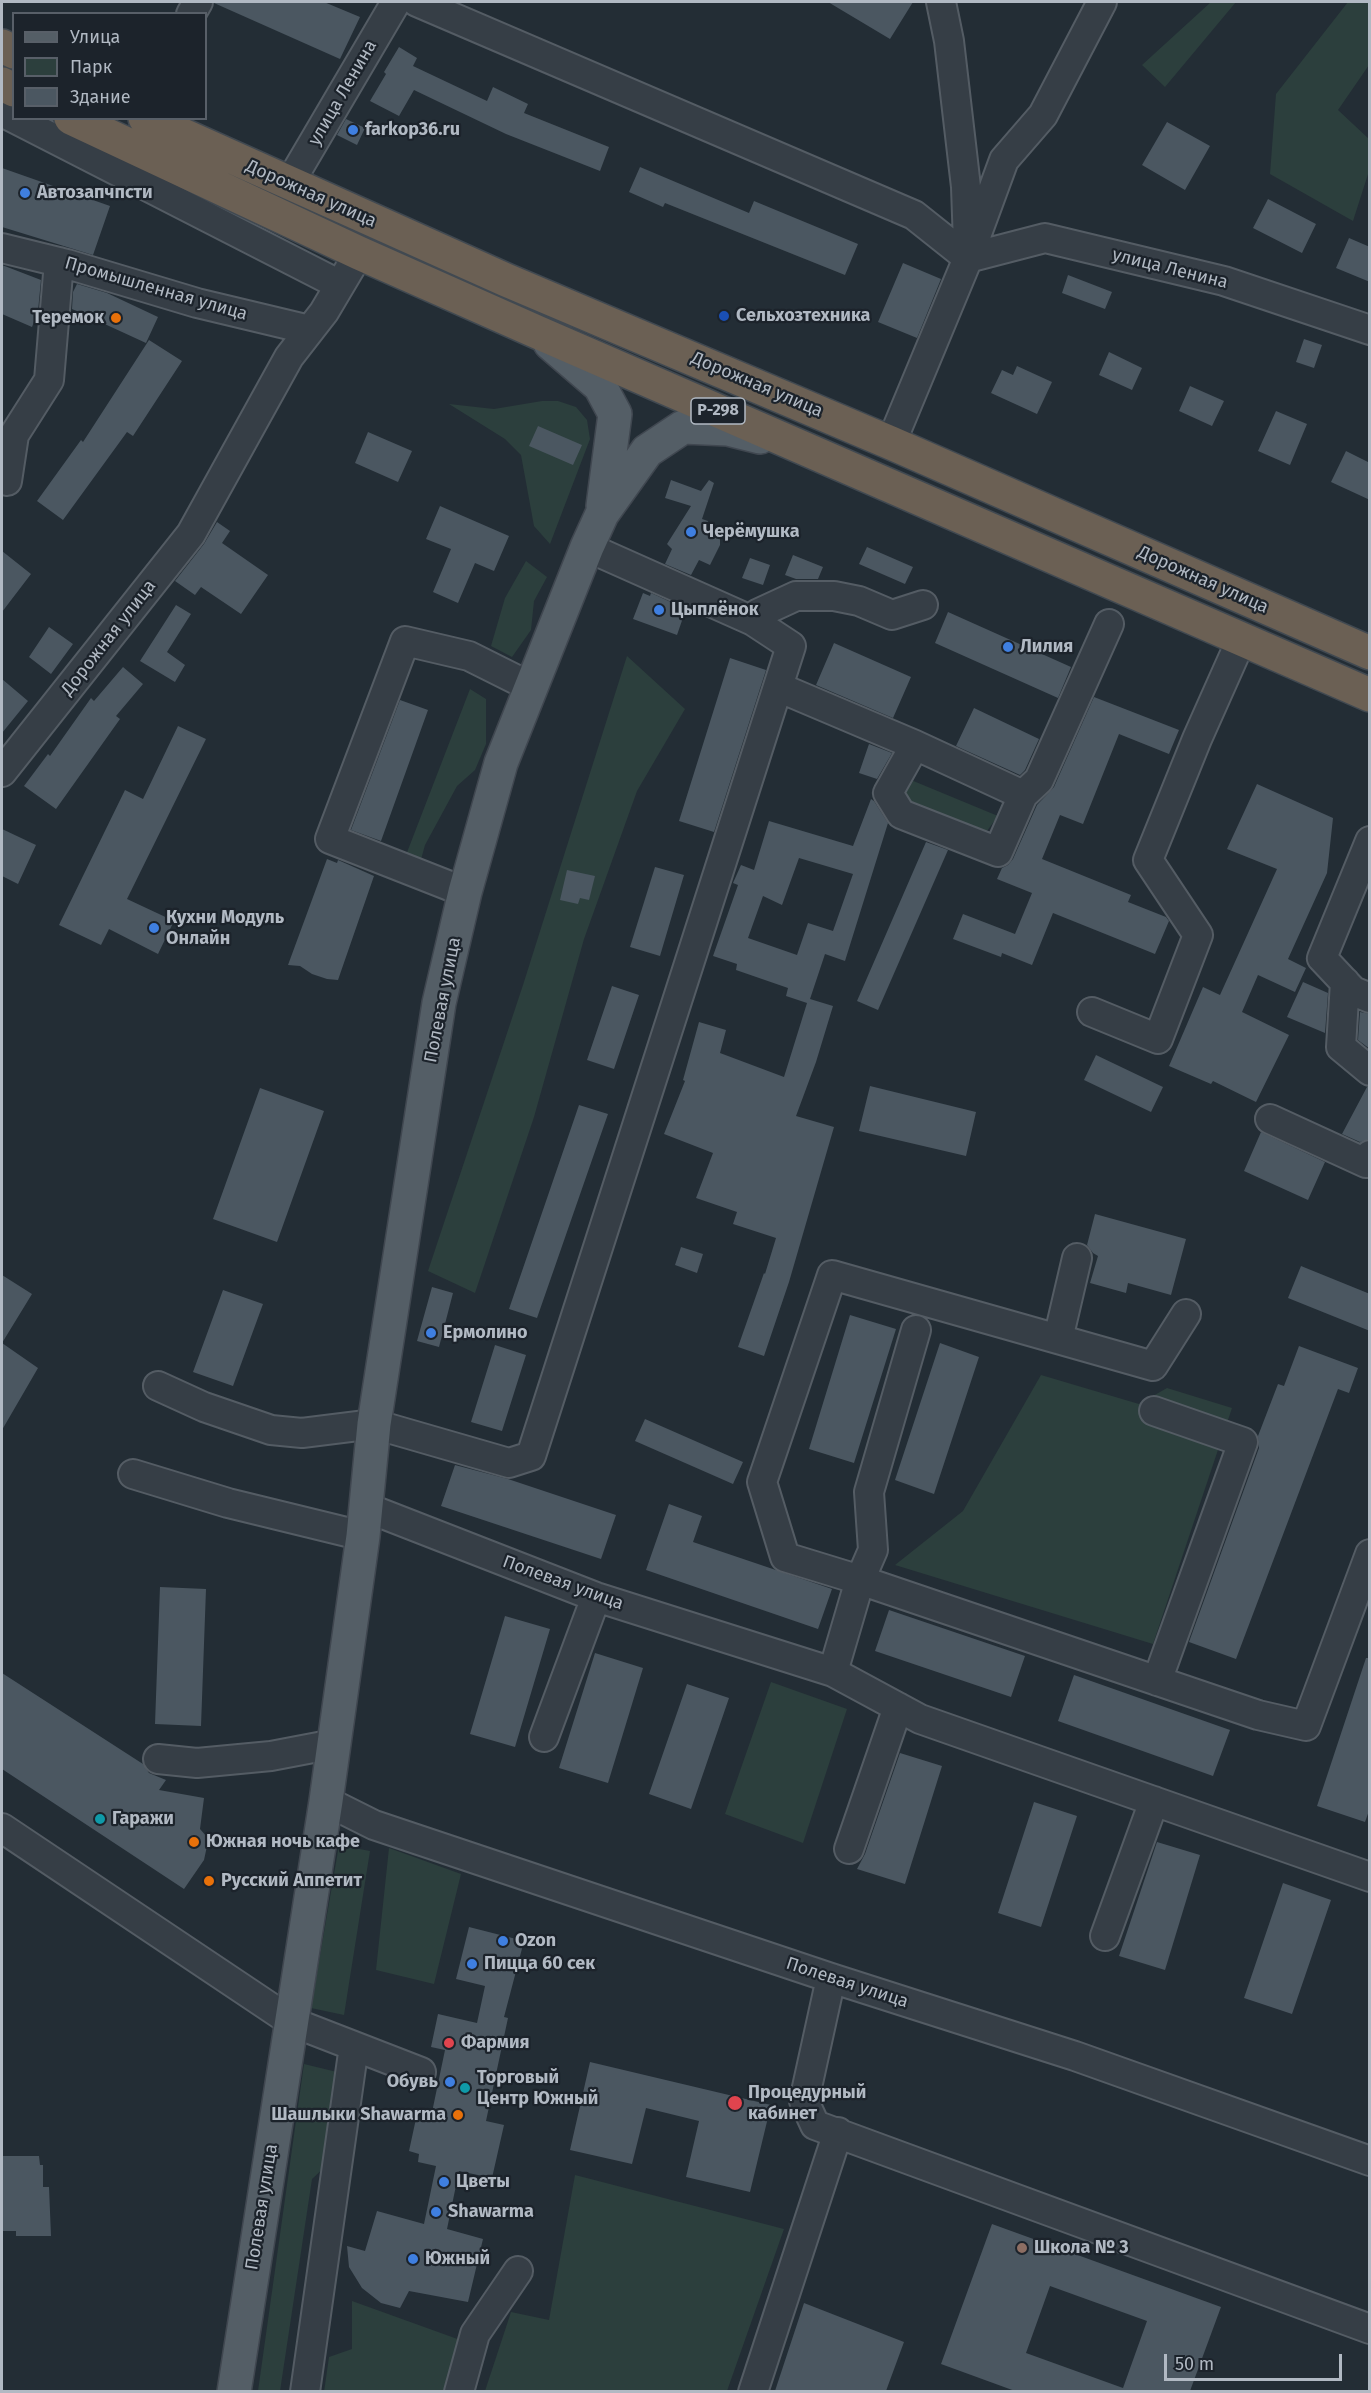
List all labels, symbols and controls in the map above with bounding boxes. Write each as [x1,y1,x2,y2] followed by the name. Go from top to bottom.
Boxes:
[12,12,207,120] legend
[70,26,120,48] text: Улица
[304,36,382,150] street label: улица Ленина
[70,56,112,78] text: Парк
[70,86,131,108] text: Здание
[365,119,460,141] place label: farkop36.ru
[346,123,360,137] marker: farkop36.ru
[242,156,380,232] street label: Дорожная улица
[37,182,153,204] place label: Автозапчпсти
[18,186,32,200] marker: Автозапчпсти
[1110,244,1230,294] street label: улица Ленина
[62,253,250,325] street label: Промышленная улица
[736,305,870,327] place label: Сельхозтехника
[32,307,104,329] place label: Теремок
[717,309,731,323] marker: Сельхозтехника
[109,311,123,325] marker: Теремок
[688,348,826,422] street label: Дорожная улица
[691,398,745,424] road number: Р-298
[703,521,800,543] place label: Черёмушка
[684,525,698,539] marker: Черёмушка
[1134,542,1272,618] street label: Дорожная улица
[57,576,161,700] street label: Дорожная улица
[671,599,759,621] place label: Цыплёнок
[652,603,666,617] marker: Цыплёнок
[1020,636,1073,658] place label: Лилия
[1001,640,1015,654] marker: Лилия
[166,907,284,950] place label: Кухни Модуль Онлайн
[147,921,161,935] marker: Кухни Модуль Онлайн
[420,935,466,1065] street label: Полевая улица
[443,1322,528,1344] place label: Ермолино
[424,1326,438,1340] marker: Ермолино
[500,1551,626,1615] street label: Полевая улица
[112,1808,174,1830] place label: Гаражи
[93,1812,107,1826] marker: Гаражи
[206,1831,360,1853] place label: Южная ночь кафе
[187,1835,201,1849] marker: Южная ночь кафе
[221,1870,362,1892] place label: Русский Аппетит
[202,1874,216,1888] marker: Русский Аппетит
[515,1930,556,1952] place label: Ozon
[496,1934,510,1948] marker: Ozon
[484,1953,595,1975] place label: Пицца 60 сек
[783,1953,911,2013] street label: Полевая улица
[465,1957,479,1971] marker: Пицца 60 сек
[461,2032,530,2054] place label: Фармия
[442,2036,456,2050] marker: Фармия
[477,2067,598,2110] place label: Торговый Центр Южный
[387,2071,438,2093] place label: Обувь
[443,2075,457,2089] marker: Обувь
[458,2081,472,2095] marker: Торговый Центр Южный
[748,2082,866,2124] place label: Процедурный кабинет
[726,2094,744,2112] marker: Процедурный кабинет
[271,2104,446,2126] place label: Шашлыки Shawarma
[451,2108,465,2122] marker: Шашлыки Shawarma
[241,2142,283,2272] street label: Полевая улица
[456,2171,510,2193] place label: Цветы
[437,2175,451,2189] marker: Цветы
[448,2201,534,2223] place label: Shawarma
[429,2205,443,2219] marker: Shawarma
[1034,2237,1129,2259] place label: Школа № 3
[1015,2241,1029,2255] marker: Школа № 3
[425,2248,490,2270] place label: Южный
[406,2252,420,2266] marker: Южный
[1167,2342,1346,2380] scale bar
[1175,2353,1214,2375] text: 50 m

